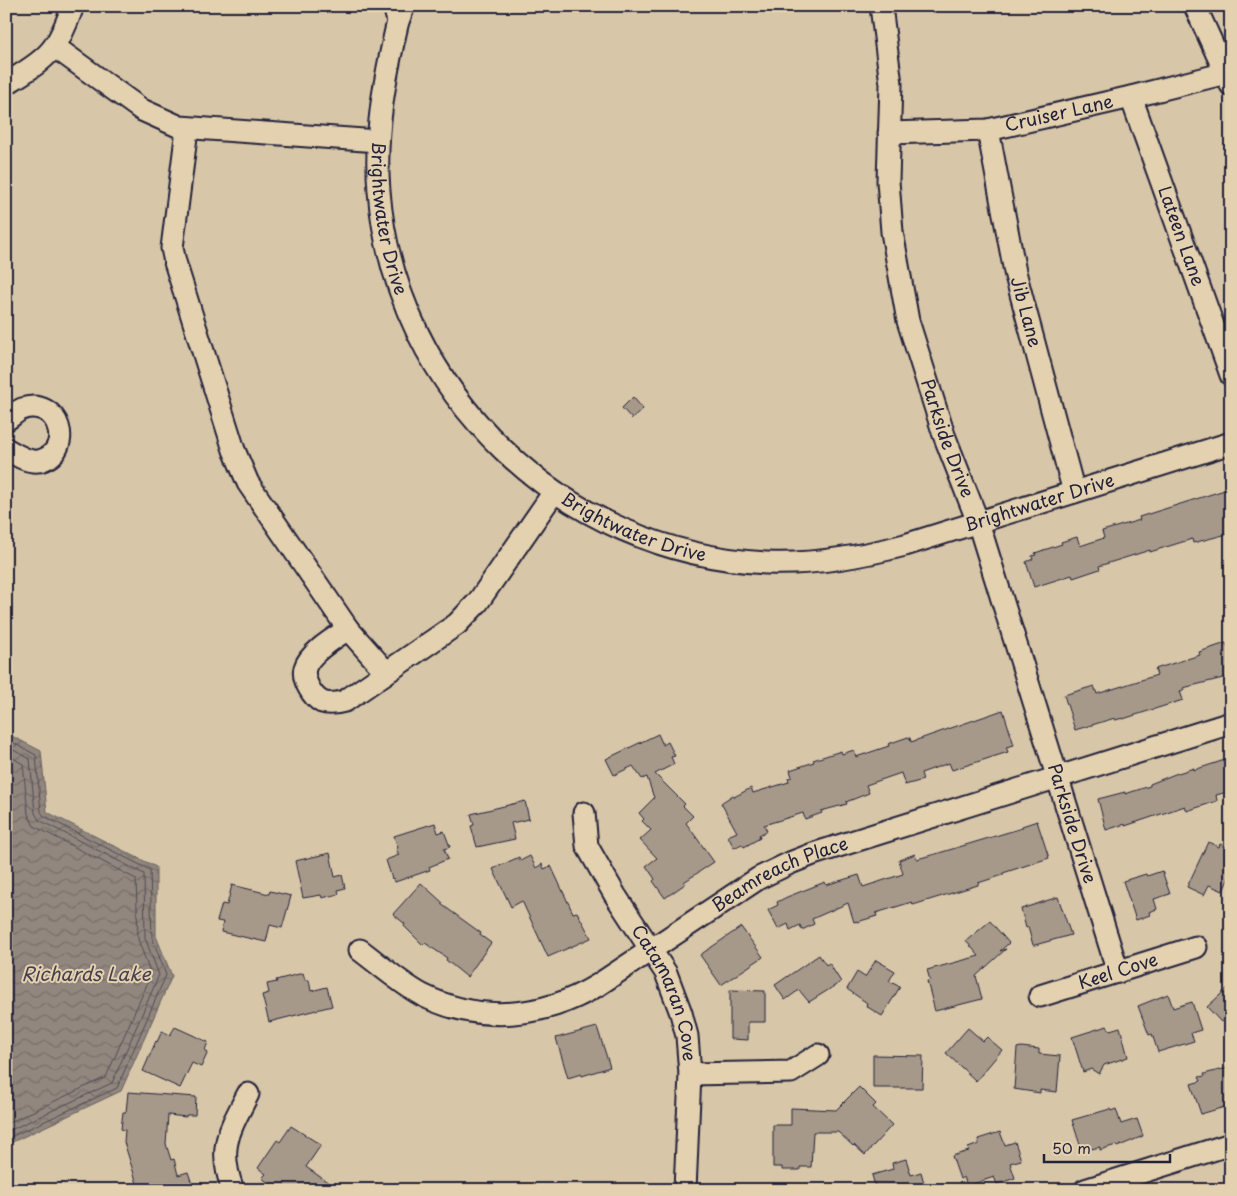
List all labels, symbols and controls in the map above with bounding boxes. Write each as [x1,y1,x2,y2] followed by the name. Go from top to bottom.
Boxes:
[1002,87,1116,138] street label: Cruiser Lane
[366,141,416,298] street label: Brightwater Drive
[1152,182,1213,290] street label: Lateen Lane
[1005,273,1050,350] street label: Jib Lane
[915,375,982,501] street label: Parkside Drive
[961,465,1117,538] street label: Brightwater Drive
[556,484,709,567] street label: Brightwater Drive
[1042,760,1105,886] street label: Parkside Drive
[706,829,851,918] street label: Beamreach Place
[626,919,704,1062] street label: Catamaran Cove
[1075,945,1161,995] street label: Keel Cove
[22,959,151,987] water label: Richards Lake
[1044,1131,1171,1163] scale bar
[1052,1136,1091,1159] text: 50 m

